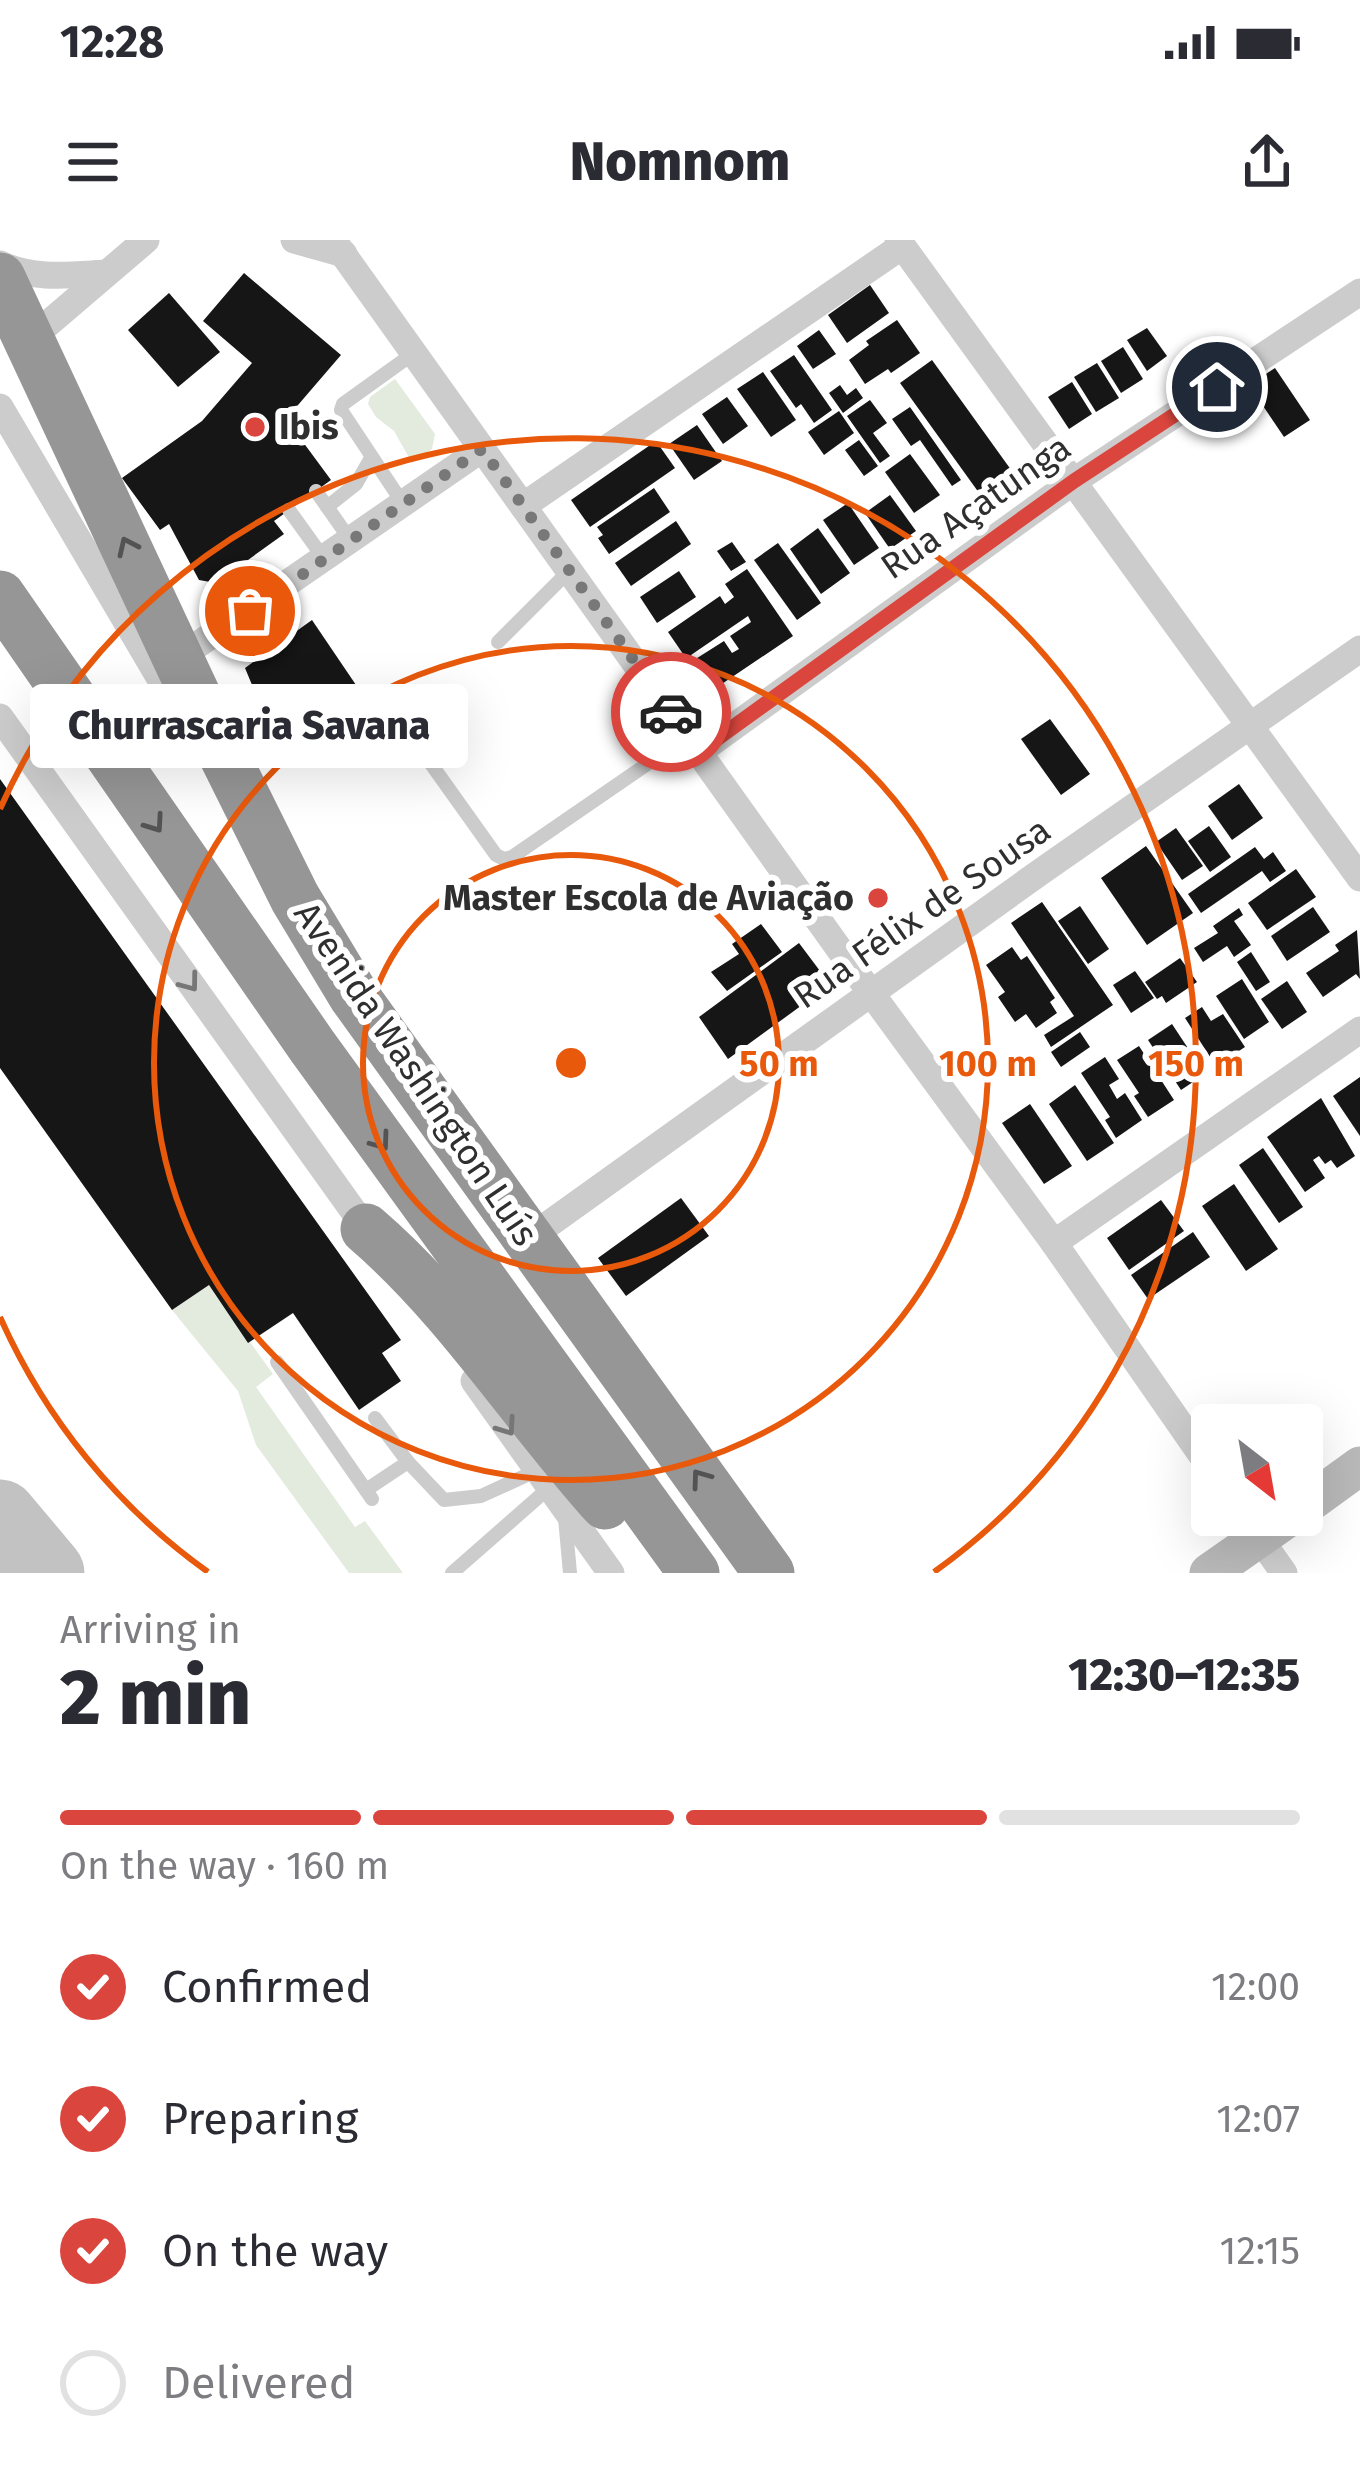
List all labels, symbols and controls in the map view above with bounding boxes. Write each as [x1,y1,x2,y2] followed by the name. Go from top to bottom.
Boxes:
[60,15,164,69] text: 12:28
[60,129,126,195] icon: menu
[1234,129,1300,195] icon: share
[570,130,790,194] text: Nomnom
[1166,336,1268,438] pin
[1184,354,1250,420] icon: home
[279,405,339,449] place label: Ibis
[242,414,268,440] marker: Ibis
[873,425,1079,589] street label: Rua Açatunga
[118,537,141,558] one-way arrow
[199,560,301,662] pin
[217,578,283,644] icon: bag
[611,652,731,772] courier
[638,679,704,745] icon: car
[31,683,469,767] callout: Churrascaria Savana
[68,703,430,749] text: Churrascaria Savana
[785,808,1059,1018] street label: Rua Félix de Sousa
[141,811,163,833] one-way arrow
[443,876,854,920] place label: Master Escola de Aviação
[865,885,891,911] marker: Master Escola de Aviação
[285,894,547,1254] street label: Avenida Washington Luís
[175,970,197,992] one-way arrow
[550,1042,592,1084] centre of rings
[739,1042,819,1086] text: 50 m
[939,1042,1037,1086] text: 100 m
[1148,1042,1244,1086] text: 150 m
[367,1129,389,1151] one-way arrow
[1191,1404,1323,1536] north arrow
[1191,1404,1323,1536] map controls
[493,1414,515,1436] one-way arrow
[693,1470,715,1491] one-way arrow
[60,1607,241,1653] text: Arriving in
[1068,1648,1300,1702] text: 12:30–12:35
[60,1651,251,1745] text: 2 min
[60,1843,389,1889] text: On the way · 160 m
[60,1954,126,2020] icon: check
[162,1960,372,2014] text: Confirmed
[1211,1964,1300,2010] text: 12:00
[60,2086,126,2152] icon: check
[162,2092,358,2146] text: Preparing
[1216,2096,1300,2142] text: 12:07
[60,2218,126,2284] icon: check
[162,2224,388,2278] text: On the way
[1220,2228,1300,2274] text: 12:15
[162,2356,355,2410] text: Delivered

